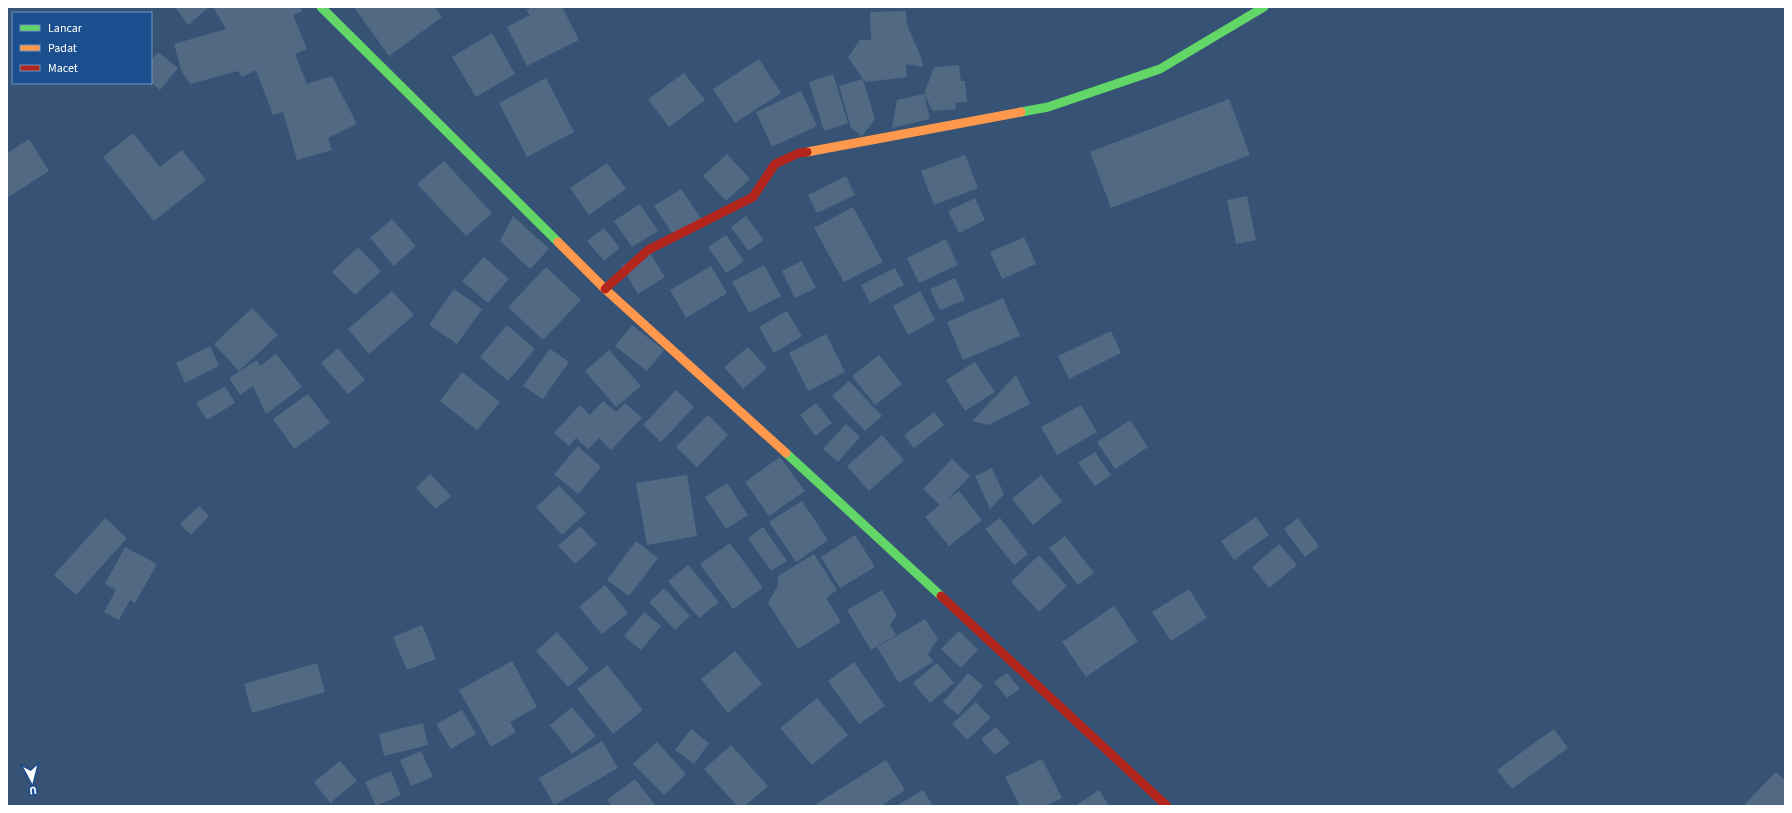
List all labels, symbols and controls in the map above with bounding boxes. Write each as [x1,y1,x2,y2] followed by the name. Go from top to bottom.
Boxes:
[12,12,152,84] legend
[48,20,83,37] text: Lancar
[48,40,77,57] text: Padat
[48,60,78,77] text: Macet
[12,761,52,801] north arrow
[29,783,38,798] text: U

